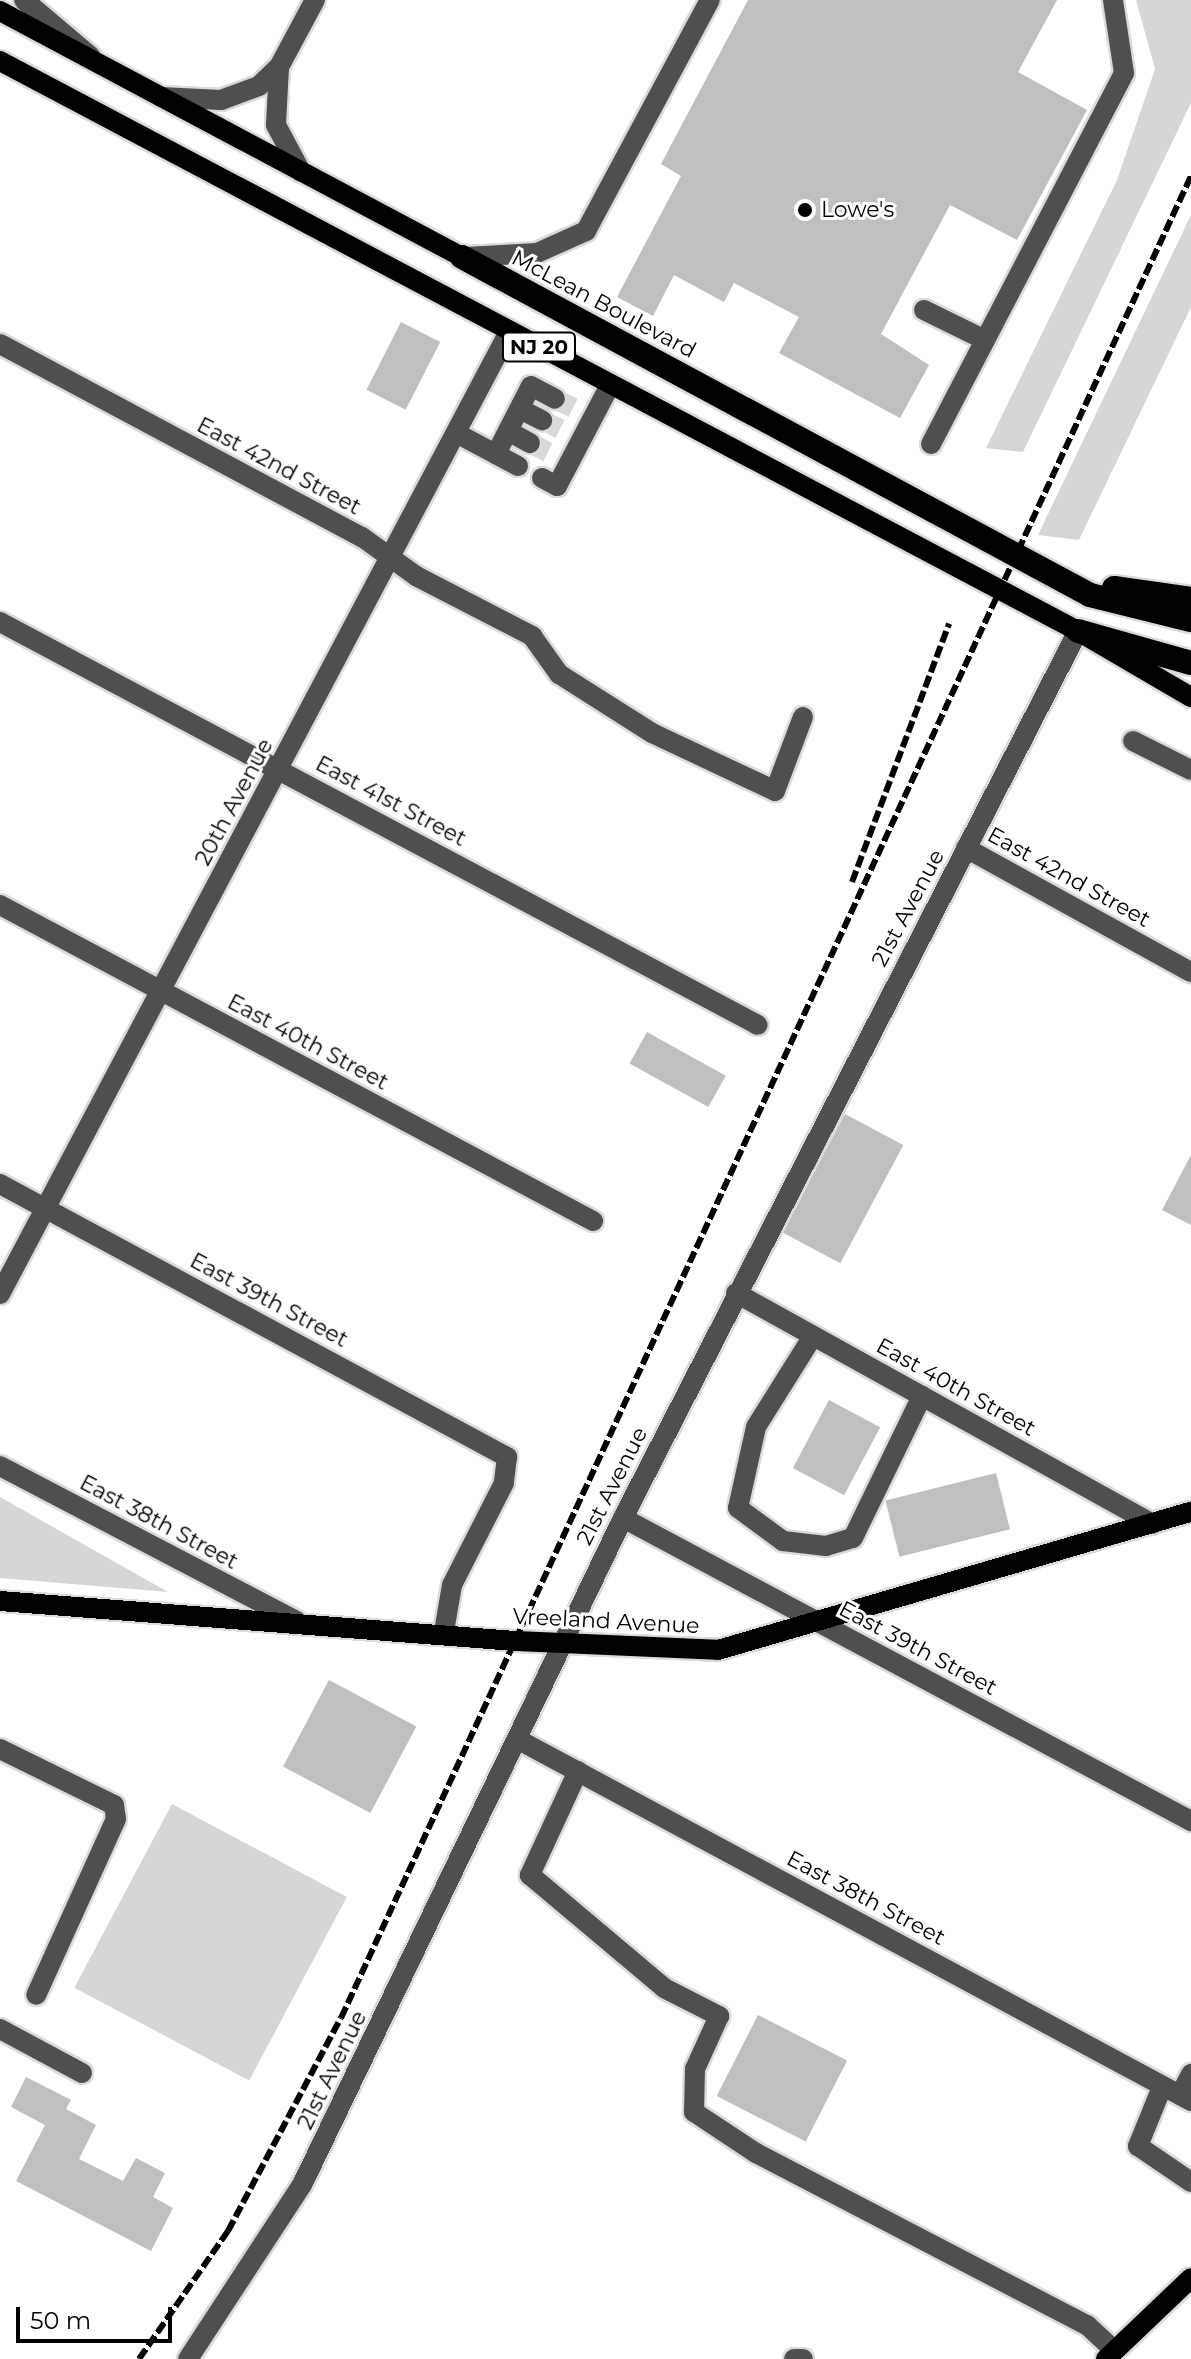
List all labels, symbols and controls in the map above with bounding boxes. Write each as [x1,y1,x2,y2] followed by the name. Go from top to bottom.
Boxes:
[821,197,894,223] place label: Lowe's
[796,201,814,219] marker: Lowe's
[507,244,701,364] street label: McLean Boulevard
[501,331,577,363] road number: NJ 20
[192,412,366,520] street label: East 42nd Street
[190,734,278,870] street label: 20th Avenue
[311,750,471,852] street label: East 41st Street
[983,821,1155,933] street label: East 42nd Street
[866,845,950,971] street label: 21st Avenue
[223,988,393,1096] street label: East 40th Street
[186,1247,352,1353] street label: East 39th Street
[872,1332,1040,1442] street label: East 40th Street
[571,1423,653,1549] street label: 21st Avenue
[75,1469,243,1575] street label: East 38th Street
[835,1595,1001,1701] street label: East 39th Street
[512,1603,700,1639] street label: Vreeland Avenue
[782,1845,950,1951] street label: East 38th Street
[292,2006,372,2134] street label: 21st Avenue
[20,2291,176,2341] scale bar
[30,2306,91,2335] text: 50 m

